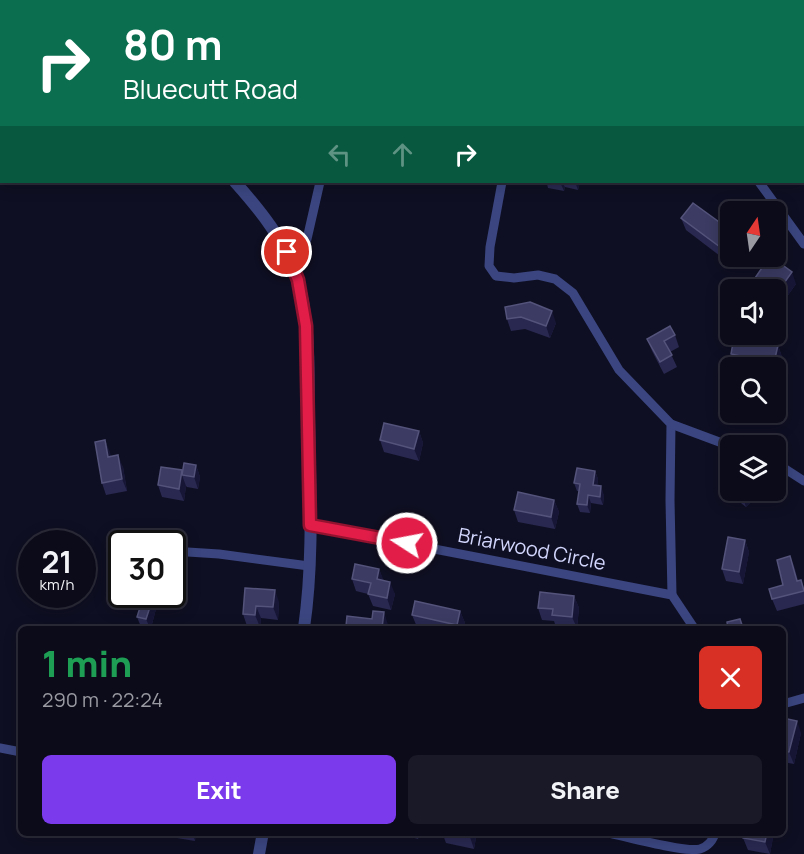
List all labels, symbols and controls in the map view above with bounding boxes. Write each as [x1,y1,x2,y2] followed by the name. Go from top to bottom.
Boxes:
[123,15,223,73] text: 80 m
[24,24,102,102] icon: right
[123,70,298,107] text: Bluecutt Road
[323,138,356,171] icon: left
[386,138,419,171] icon: ahead
[449,138,482,171] icon: right
[720,201,786,267] north arrow
[720,201,786,501] map controls
[261,226,312,277] pin
[270,235,303,268] icon: arrive
[720,279,786,345] button: sound
[720,357,786,423] button: search
[720,435,786,501] button: layers
[375,511,439,575] position arrow
[456,521,608,576] street label: Briarwood Circle
[108,530,186,608] speed limit sign: 30
[41,541,73,582] text: 21
[40,574,74,595] text: km/h
[42,639,132,688] text: 1 min
[699,646,762,709] button: close
[42,686,163,713] text: 290 m · 22:24
[42,755,396,824] button: Exit
[408,755,762,824] button: Share

